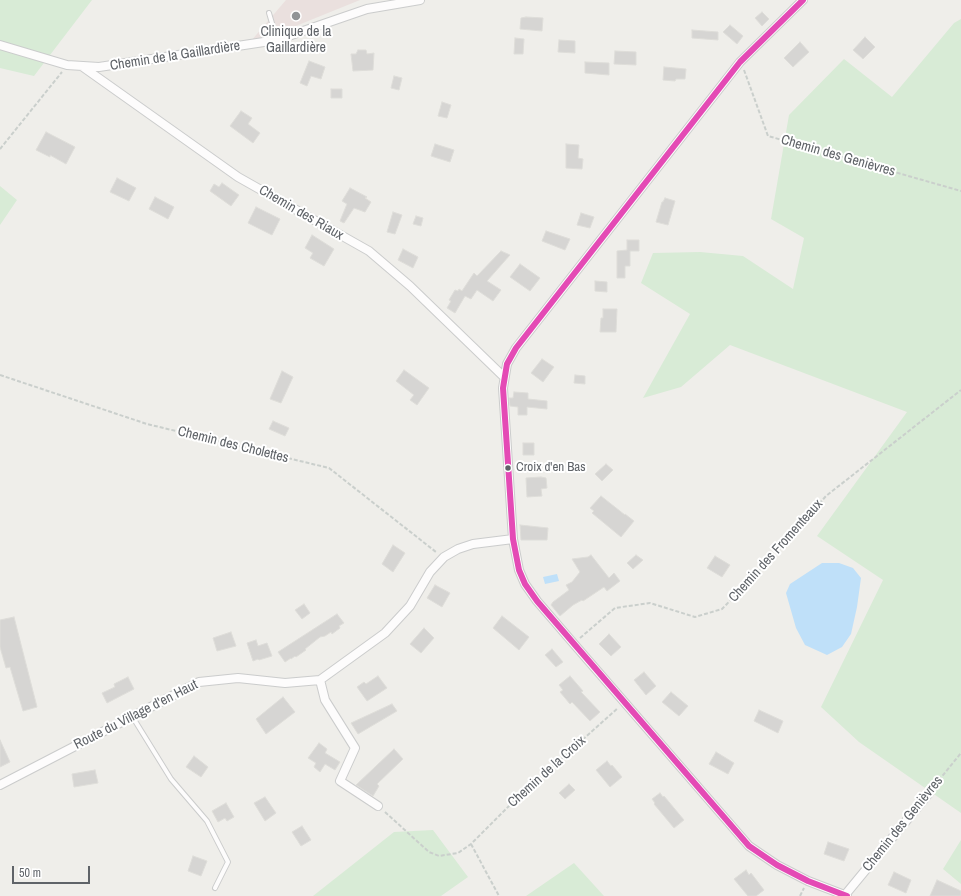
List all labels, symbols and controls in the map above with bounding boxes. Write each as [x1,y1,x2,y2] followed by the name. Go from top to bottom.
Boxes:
[290,10,302,22] marker: Clinique de la Gaillardière
[261,24,331,56] place label: Clinique de la Gaillardière
[109,37,241,75] street label: Chemin de la Gaillardière
[779,132,897,180] street label: Chemin des Genièvres
[256,182,346,244] street label: Chemin des Riaux
[176,423,290,467] street label: Chemin des Cholettes
[516,460,586,476] place label: Croix d'en Bas
[503,463,513,473] marker: Croix d'en Bas
[725,496,827,606] street label: Chemin des Fromenteaux
[71,676,201,754] street label: Route du Village d'en Haut
[505,733,589,811] street label: Chemin de la Croix
[859,773,947,875] street label: Chemin des Genièvres
[14,858,92,884] scale bar
[19,865,41,881] text: 50 m

